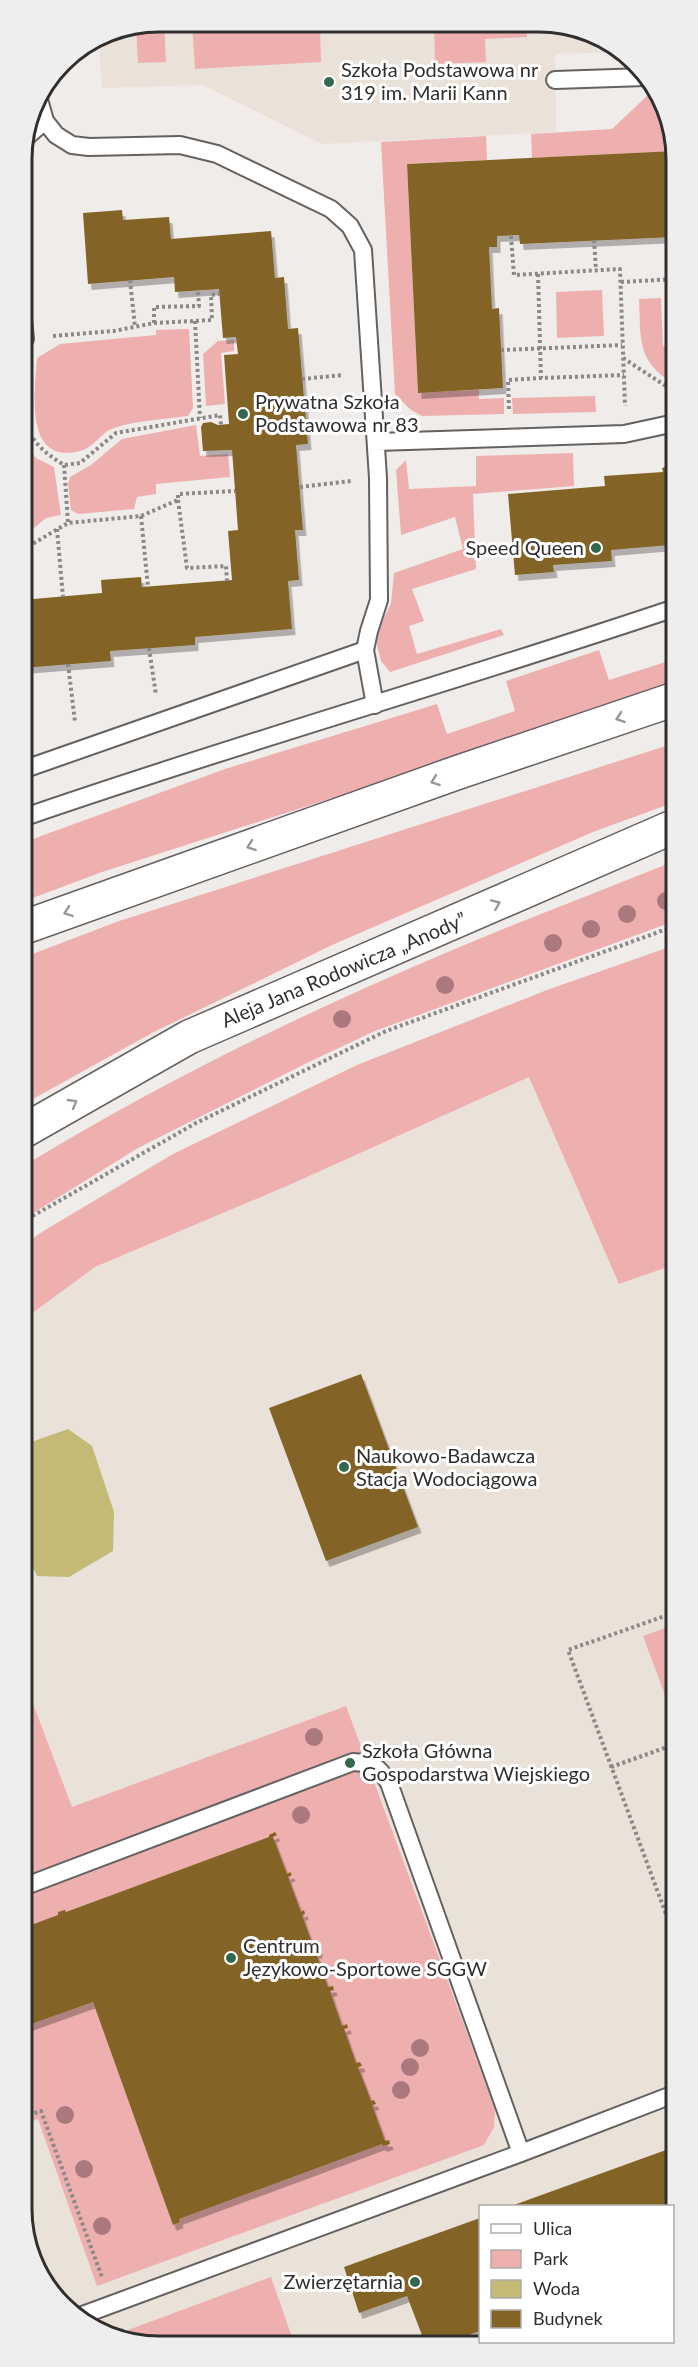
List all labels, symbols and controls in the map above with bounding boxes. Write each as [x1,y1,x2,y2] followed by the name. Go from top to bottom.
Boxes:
[341,57,539,104] place label: Szkoła Podstawowa nr 319 im. Marii Kann
[322,75,336,89] marker: Szkoła Podstawowa nr 319 im. Marii Kann
[255,389,418,436] place label: Prywatna Szkoła Podstawowa nr 83
[236,407,250,421] marker: Prywatna Szkoła Podstawowa nr 83
[465,535,584,559] place label: Speed Queen
[589,541,603,555] marker: Speed Queen
[615,711,626,723] one-way arrow
[430,773,441,786] one-way arrow
[246,839,257,852] one-way arrow
[490,899,501,911] one-way arrow
[63,904,74,917] one-way arrow
[217,906,470,1032] street label: Aleja Jana Rodowicza „Anody”
[67,1099,77,1110] one-way arrow
[356,1443,537,1490] place label: Naukowo-Badawcza Stacja Wodociągowa
[337,1460,351,1474] marker: Naukowo-Badawcza Stacja Wodociągowa
[362,1738,590,1785] place label: Szkoła Główna Gospodarstwa Wiejskiego
[343,1756,357,1770] marker: Szkoła Główna Gospodarstwa Wiejskiego
[243,1933,487,1980] place label: Centrum Językowo-Sportowe SGGW
[224,1951,238,1965] marker: Centrum Językowo-Sportowe SGGW
[479,2205,674,2343] legend
[533,2217,572,2239] text: Ulica
[533,2247,569,2269] text: Park
[284,2269,403,2293] place label: Zwierzętarnia
[408,2275,422,2289] marker: Zwierzętarnia
[533,2277,580,2299] text: Woda
[533,2307,603,2329] text: Budynek

